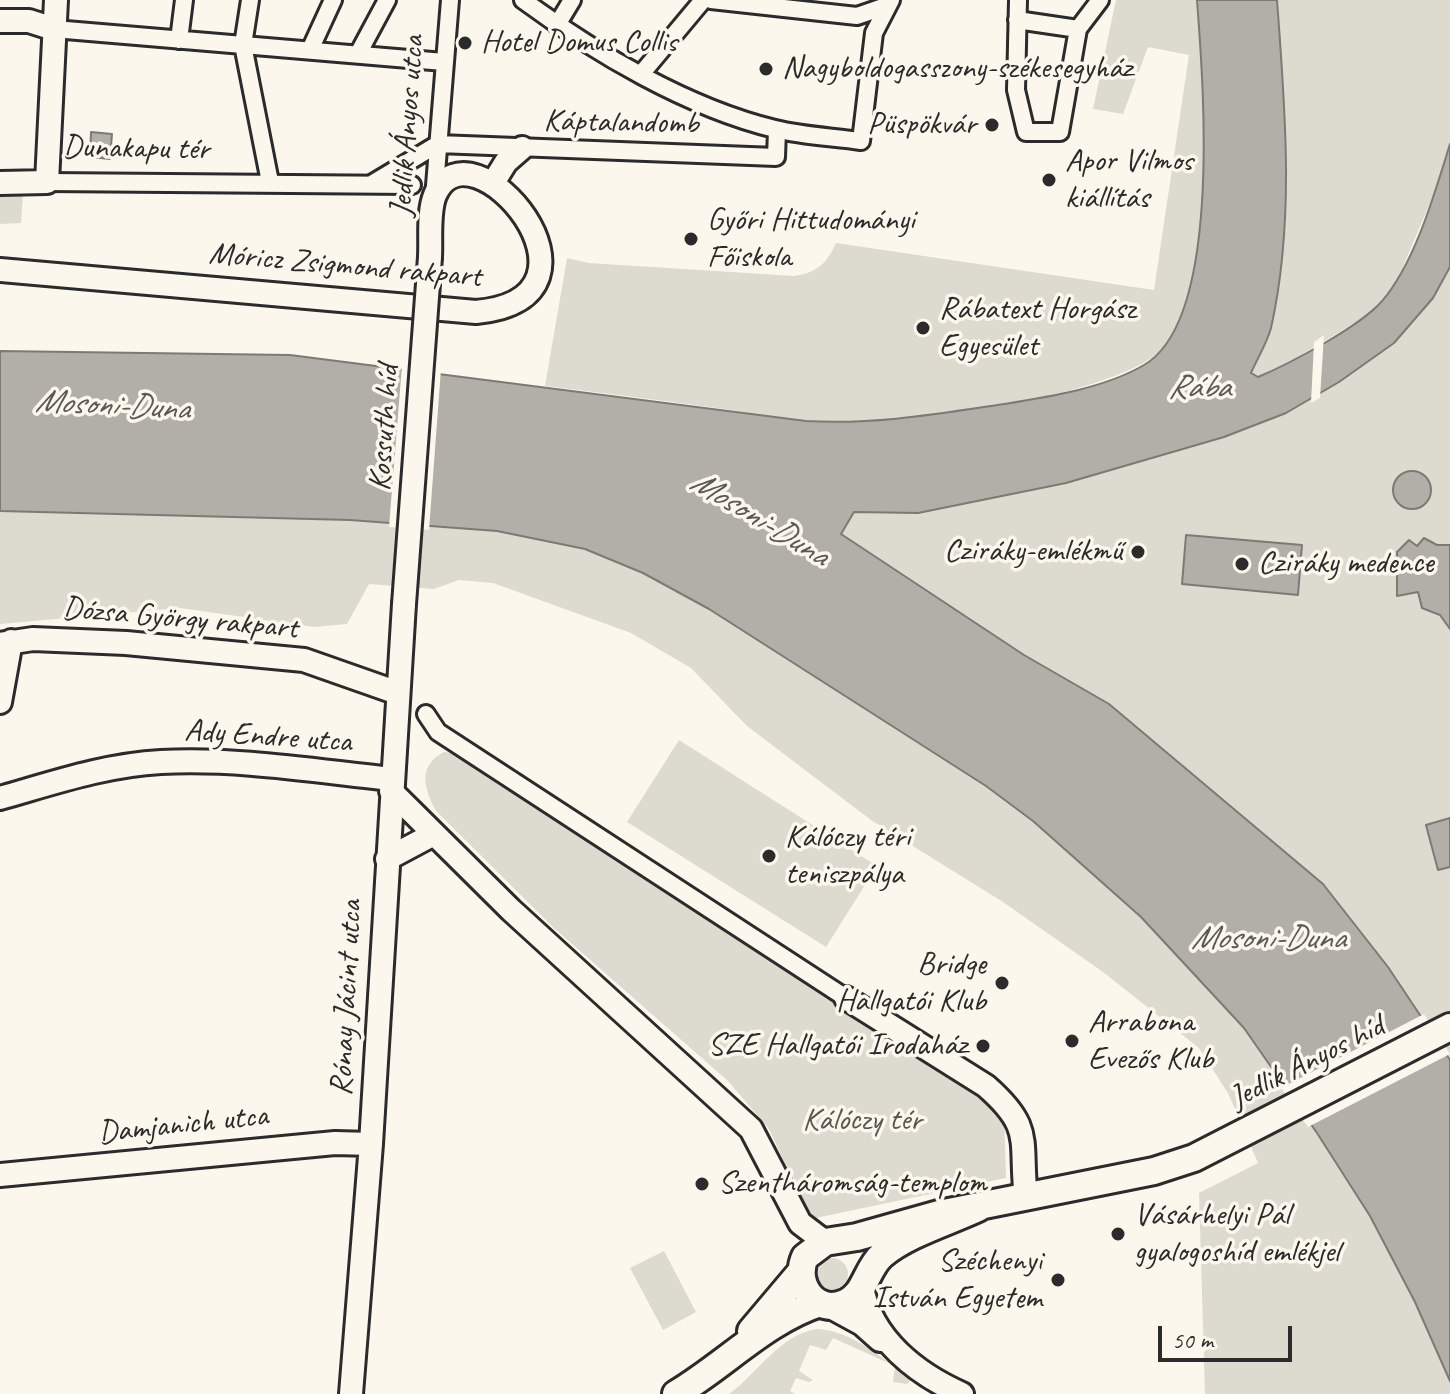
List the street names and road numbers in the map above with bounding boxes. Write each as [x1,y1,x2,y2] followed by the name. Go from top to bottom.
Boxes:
[383,34,433,218] street label: Jedlik Ányos utca
[543,102,699,144] street label: Káptalandomb
[62,129,210,169] street label: Dunakapu tér
[207,235,483,297] street label: Móricz Zsigmond rakpart
[361,364,409,492] street label: Kossuth híd
[61,590,299,648] street label: Dózsa György rakpart
[183,712,353,762] street label: Ady Endre utca
[323,899,371,1097] street label: Rónay Jácint utca
[1223,1008,1391,1118] street label: Jedlik Ányos híd
[96,1097,270,1153] street label: Damjanich utca

